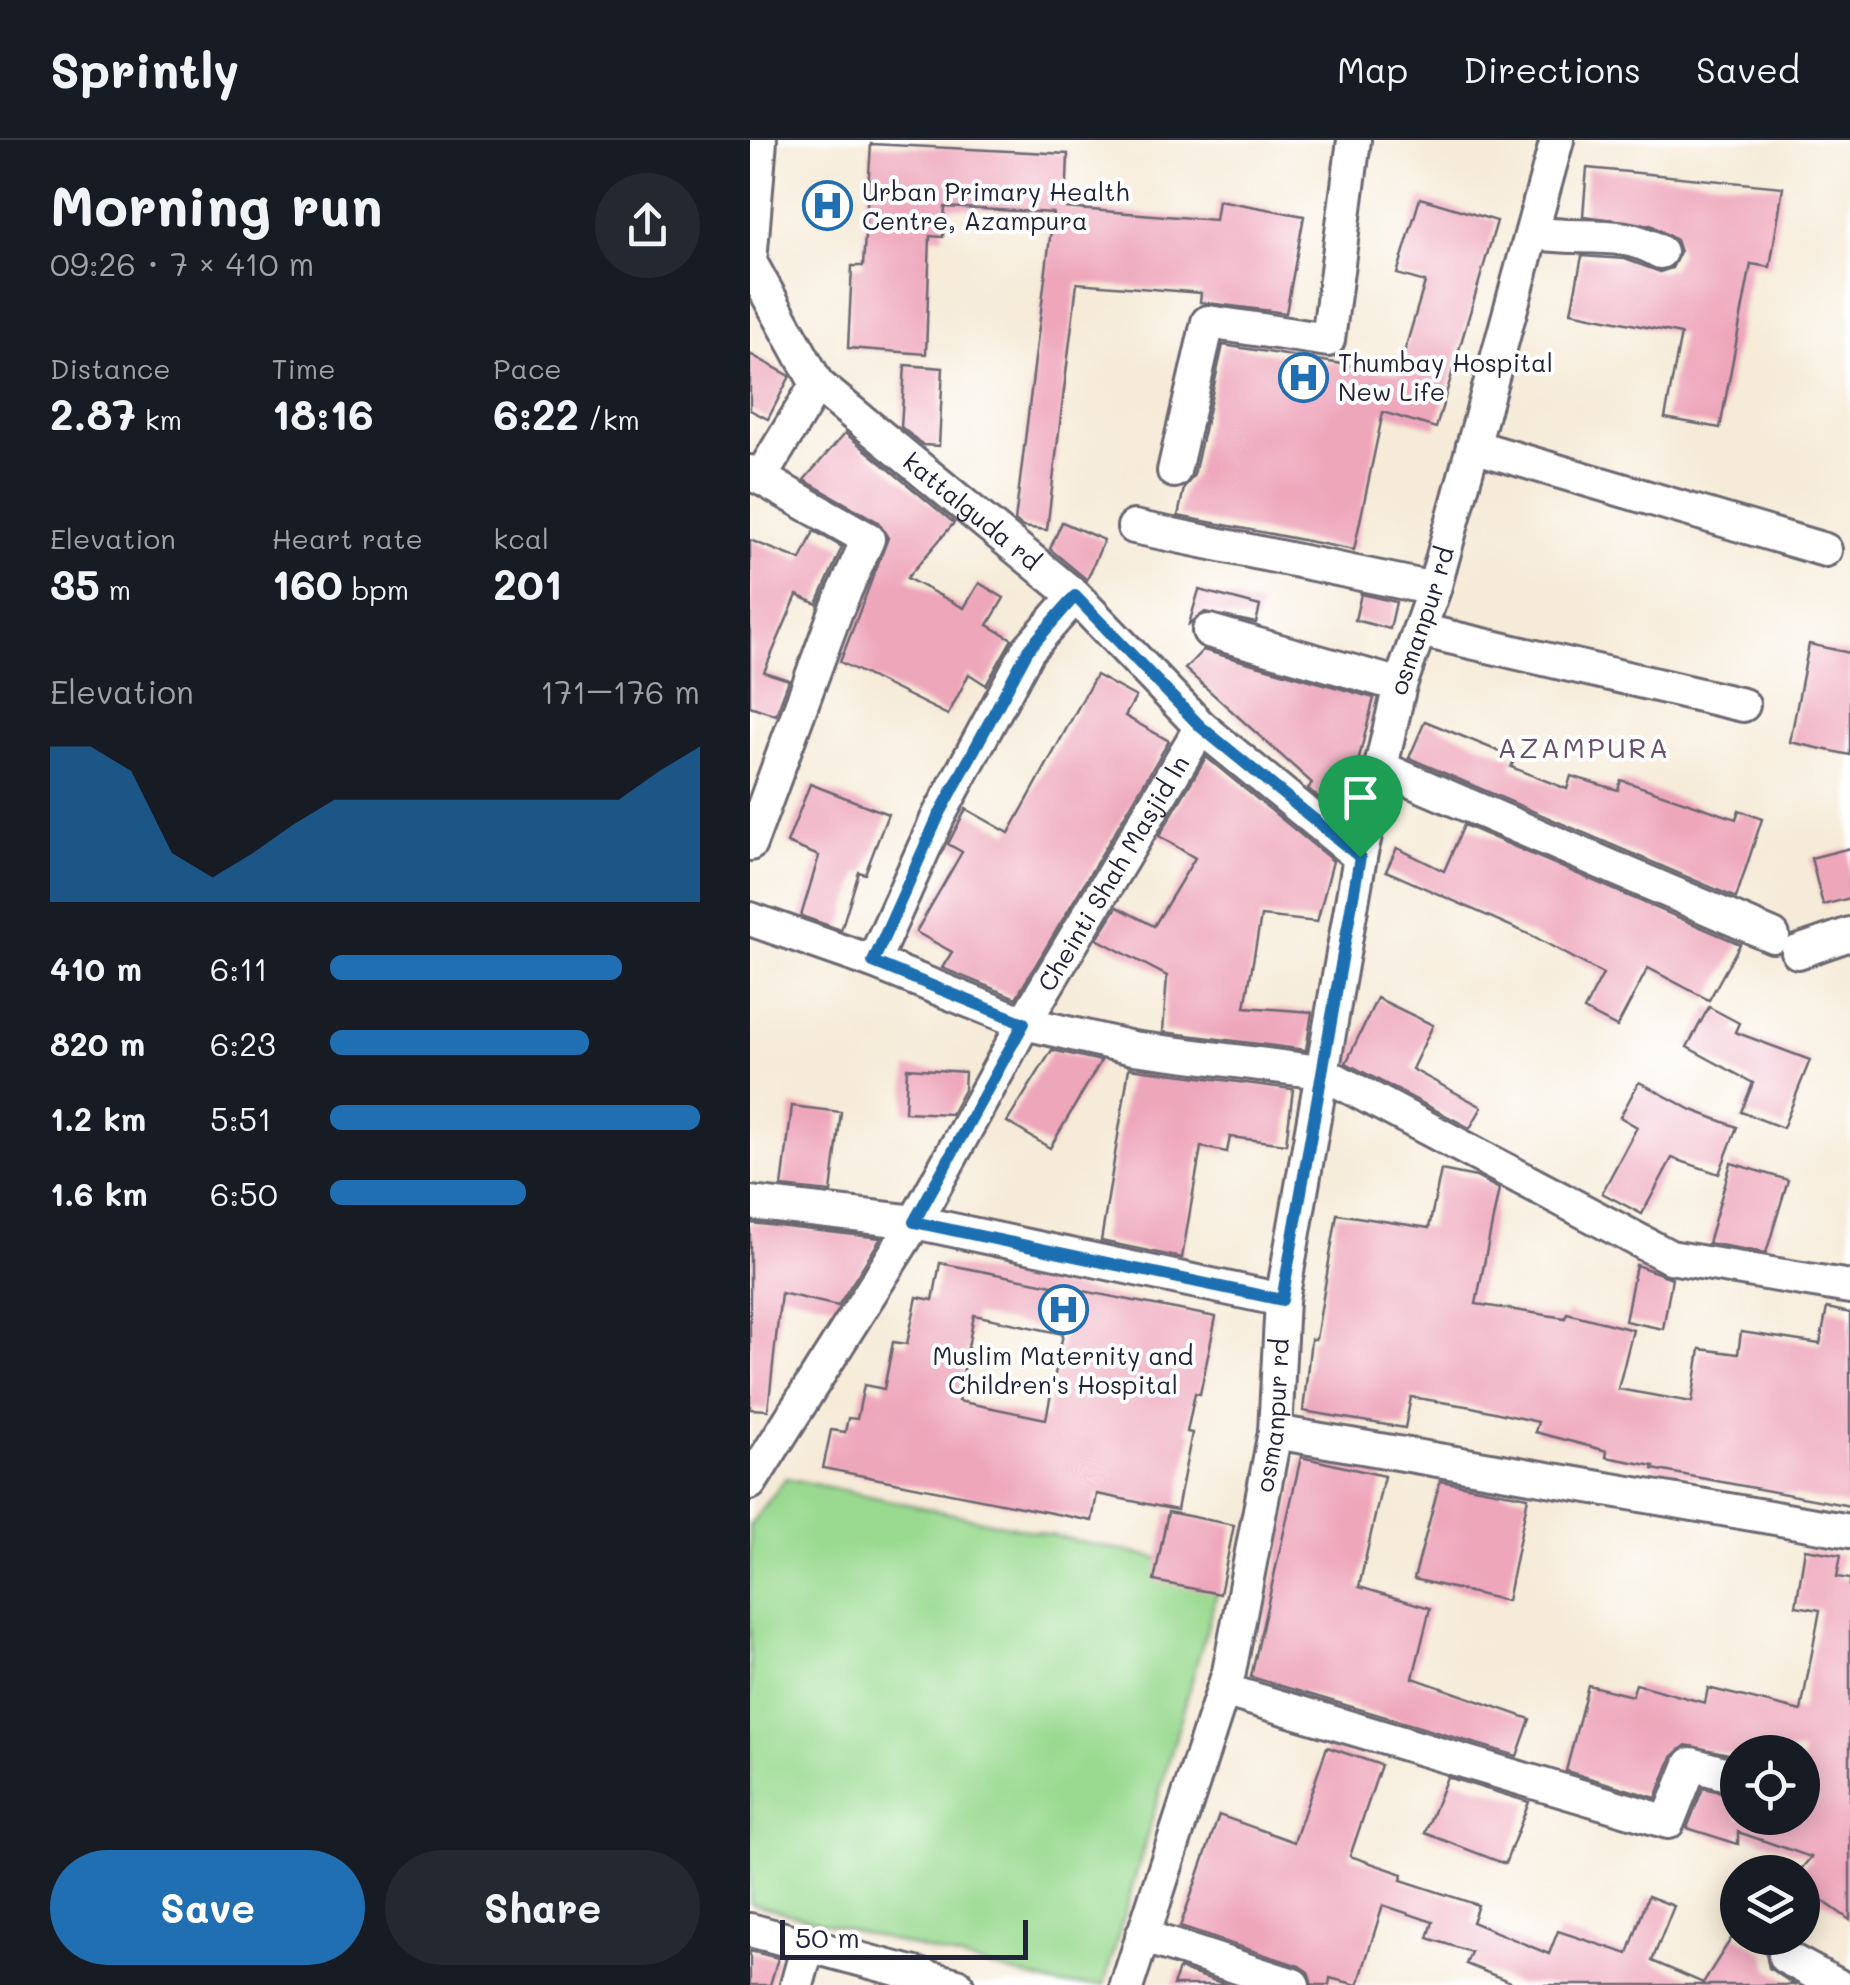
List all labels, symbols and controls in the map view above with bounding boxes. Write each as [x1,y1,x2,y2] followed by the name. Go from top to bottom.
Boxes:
[50,38,239,100] text: Sprintly
[1337,46,1408,92] text: Map
[1463,46,1641,92] text: Directions
[1696,46,1800,92] text: Saved
[50,168,383,240] text: Morning run
[595,173,700,278] button: share
[862,175,1129,236] place label: Urban Primary Health Centre, Azampura
[801,180,853,232] hospital icon: Urban Primary Health Centre, Azampura
[50,242,314,284] text: 09:26 · 7 × 410 m
[1338,346,1553,407] place label: Thumbay Hospital New Life
[50,350,171,386] text: Distance
[272,350,335,386] text: Time
[493,350,562,386] text: Pace
[1277,351,1329,403] hospital icon: Thumbay Hospital New Life
[50,386,136,441] text: 2.87
[272,386,374,441] text: 18:16
[493,386,579,441] text: 6:22
[136,401,182,437] text: km
[579,401,640,437] text: /km
[897,445,1048,576] street label: kattalguda rd
[50,520,176,556] text: Elevation
[272,520,423,556] text: Heart rate
[493,520,549,556] text: kcal
[1381,543,1460,698] street label: osmanpur rd
[50,556,100,611] text: 35
[272,556,343,611] text: 160
[493,556,562,611] text: 201
[100,571,131,607] text: m
[343,571,409,607] text: bpm
[50,670,194,712] text: Elevation
[540,670,700,712] text: 171–176 m
[1497,729,1671,765] district label: AZAMPURA
[1030,749,1195,997] street label: Cheinti Shah Masjid ln
[1318,755,1403,858] pin
[1333,770,1388,825] icon: arrive
[50,947,142,989] text: 410 m
[210,947,268,989] text: 6:11
[50,1022,145,1064] text: 820 m
[210,1022,276,1064] text: 6:23
[50,1097,146,1139] text: 1.2 km
[210,1097,272,1139] text: 5:51
[50,1172,148,1214] text: 1.6 km
[210,1172,278,1214] text: 6:50
[1037,1284,1089,1336] hospital icon: Muslim Maternity and Children's Hospital
[1247,1338,1295,1495] street label: osmanpur rd
[933,1339,1193,1400] place label: Muslim Maternity and Children's Hospital
[1720,1735,1820,1955] map controls
[1720,1735,1820,1835] button: locate
[50,1850,365,1965] button: Save
[385,1850,700,1965] button: Share
[1720,1855,1820,1955] button: layers
[780,1915,1028,1960] scale bar
[795,1919,860,1955] text: 50 m

